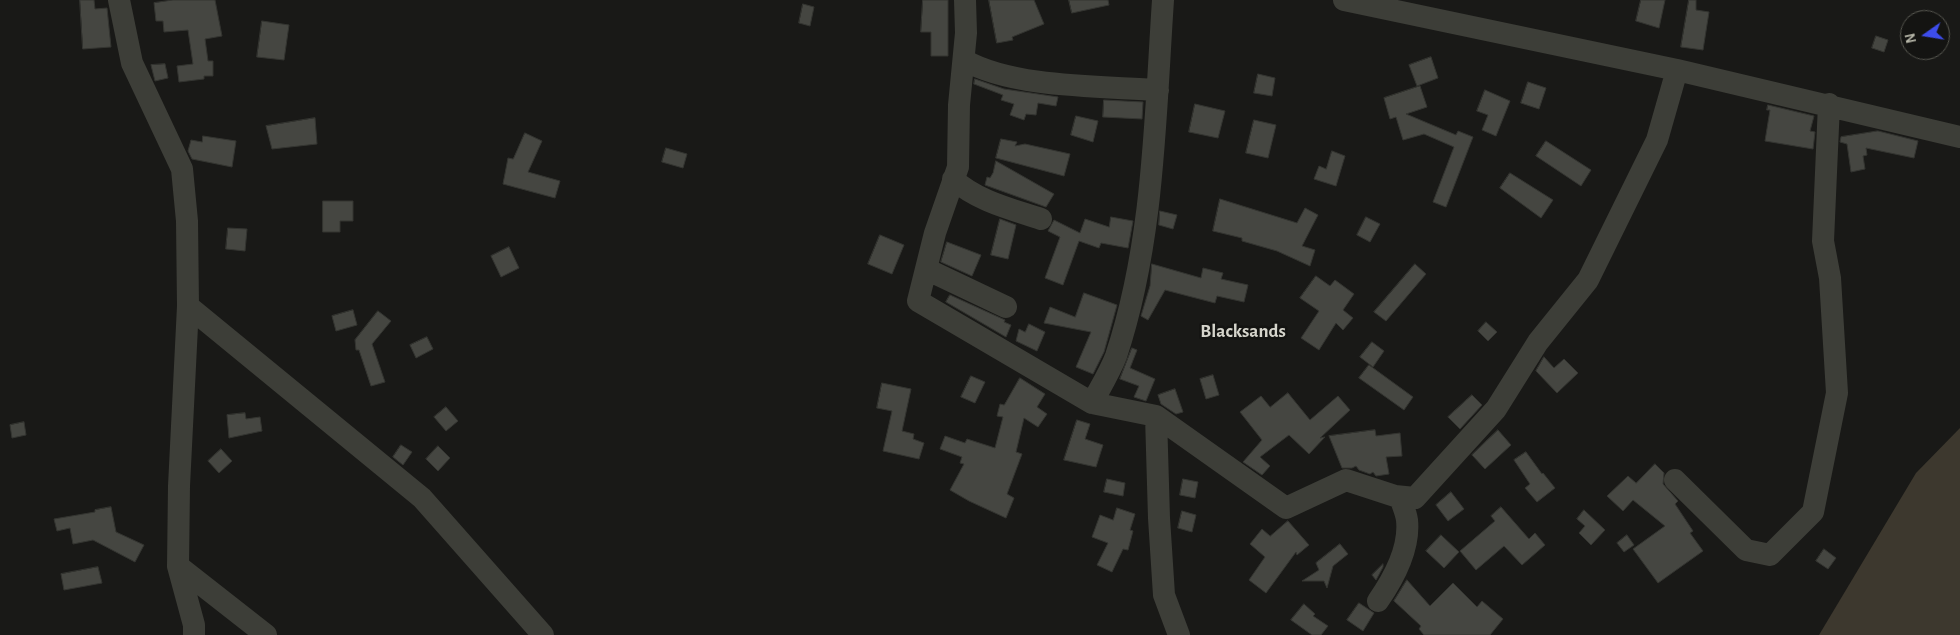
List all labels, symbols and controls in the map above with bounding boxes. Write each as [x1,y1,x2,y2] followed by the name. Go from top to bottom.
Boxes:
[1900,10,1950,60] north arrow
[1903,32,1919,44] text: N
[1200,320,1286,342] district label: Blacksands

